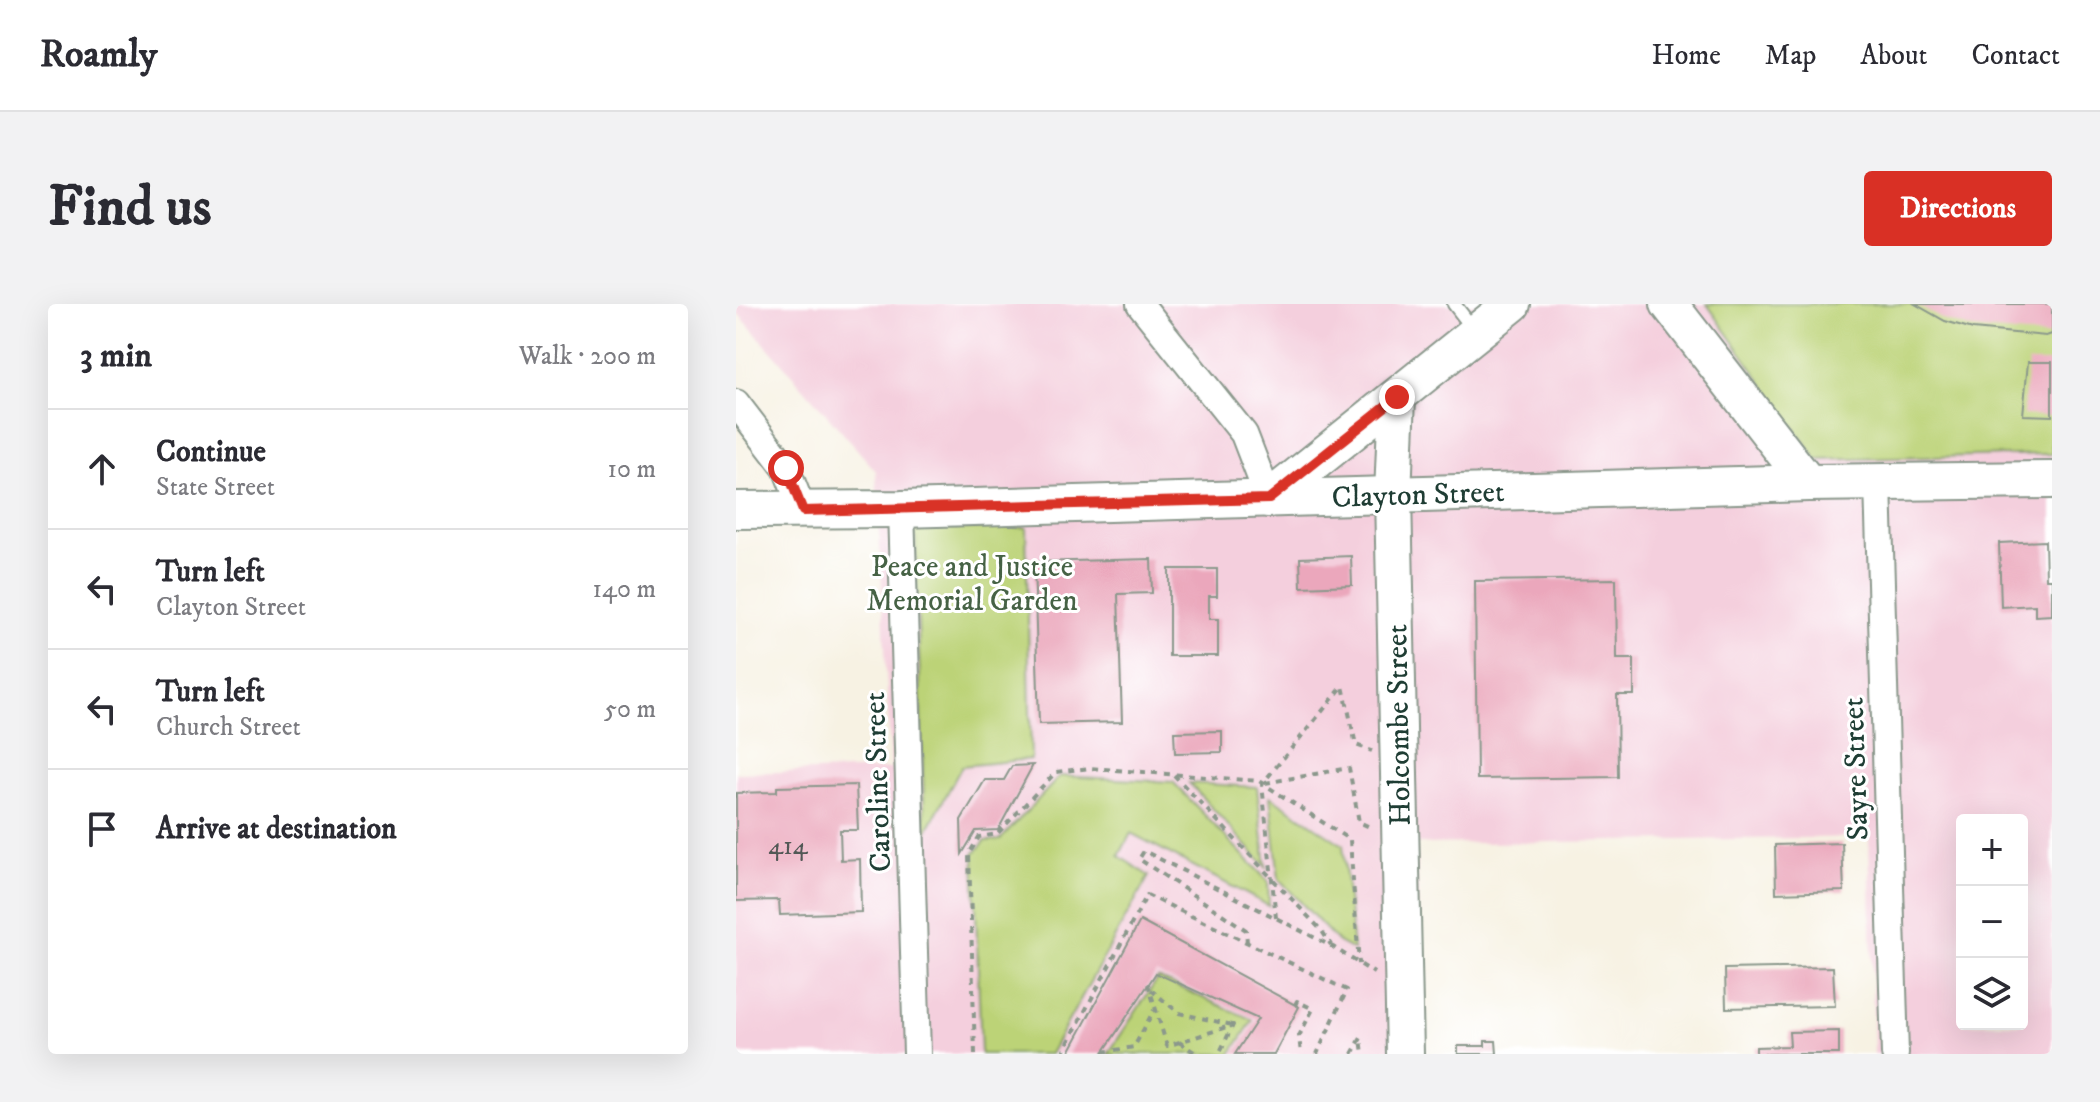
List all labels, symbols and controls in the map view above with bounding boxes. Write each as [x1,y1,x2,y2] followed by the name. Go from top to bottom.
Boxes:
[40,31,157,79] text: Roamly
[1652,38,1721,73] text: Home
[1765,38,1816,73] text: Map
[1860,38,1927,73] text: About
[1971,38,2060,73] text: Contact
[1864,171,2052,246] button: Directions
[48,173,212,243] text: Find us
[80,335,152,377] text: 3 min
[519,340,656,373] text: Walk · 200 m
[1379,379,1415,415] route end
[156,434,266,471] text: Continue
[80,447,124,491] icon: ahead
[768,450,804,486] route start
[607,453,656,486] text: 10 m
[156,471,275,504] text: State Street
[1331,474,1505,517] street label: Clayton Street
[866,549,1078,620] park label: Peace and Justice Memorial Garden
[156,554,265,591] text: Turn left
[80,567,124,611] icon: left
[592,573,656,606] text: 140 m
[156,591,306,624] text: Clayton Street
[1379,624,1420,826] street label: Holcombe Street
[156,674,265,711] text: Turn left
[80,687,124,731] icon: left
[857,691,900,873] street label: Caroline Street
[604,693,656,726] text: 50 m
[1836,697,1877,841] street label: Sayre Street
[156,711,301,744] text: Church Street
[80,807,124,851] icon: arrive
[156,811,397,848] text: Arrive at destination
[1956,814,2028,1030] map controls
[1956,814,2028,886] button: +
[768,830,809,863] house number: 414
[1956,886,2028,958] button: −
[1956,958,2028,1030] button: layers

